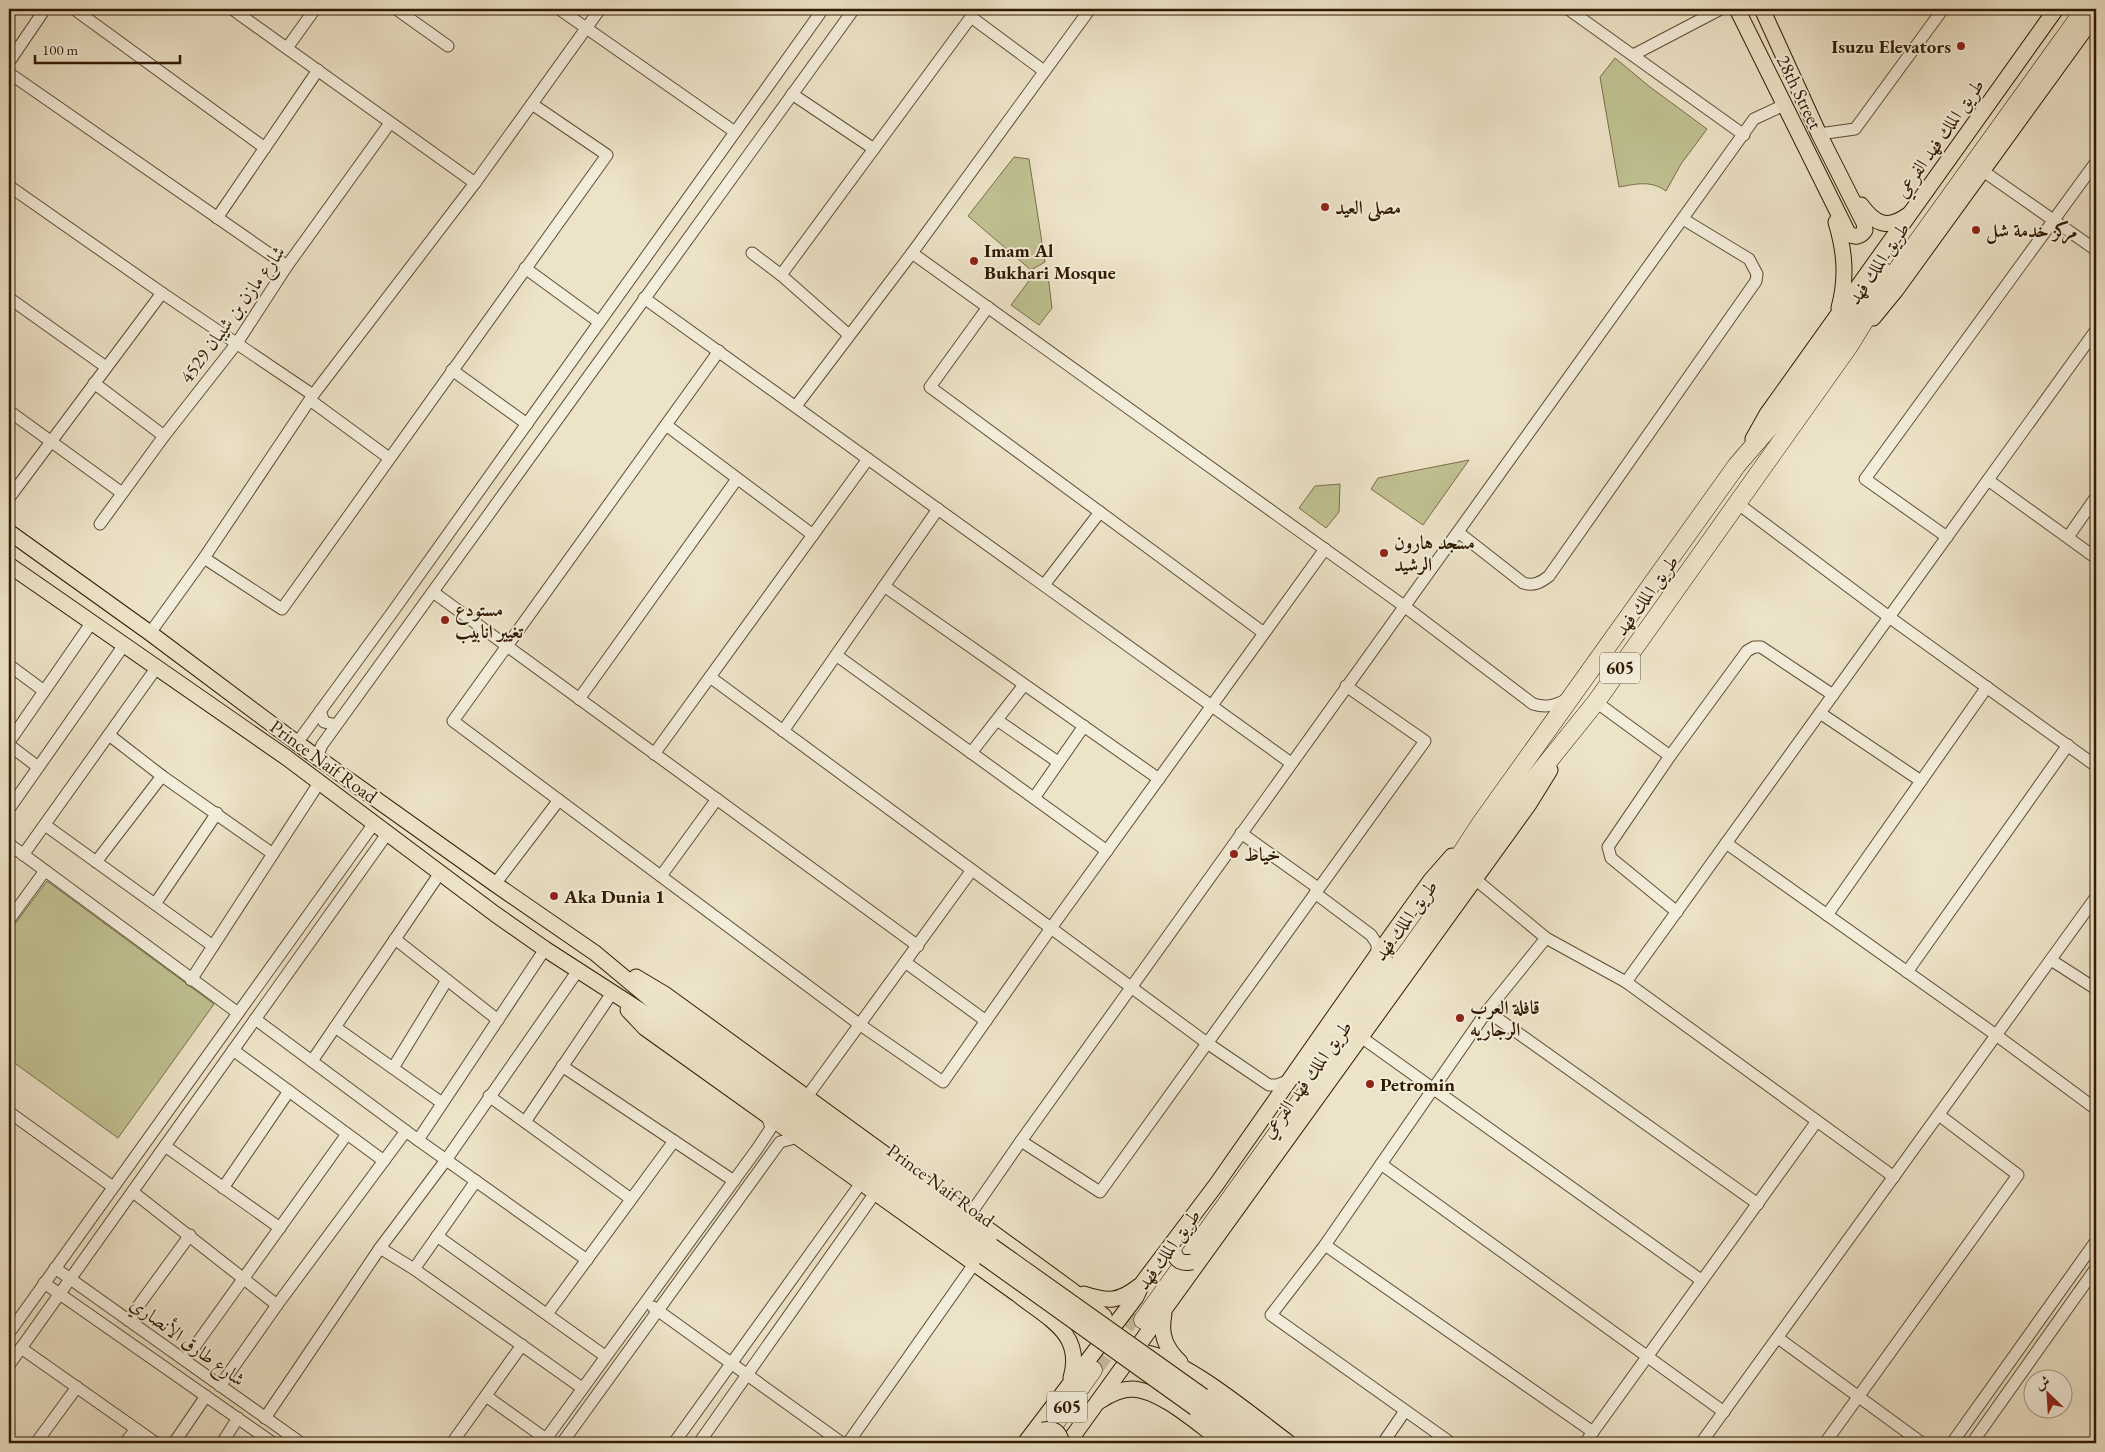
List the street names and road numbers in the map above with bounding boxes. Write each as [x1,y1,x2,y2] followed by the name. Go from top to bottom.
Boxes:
[1771,51,1828,133] street label: 28th Street
[1889,74,1992,204] street label: طريق الملك فهد الفرعي
[1842,217,1915,309] street label: طريق الملك فهد
[174,240,293,390] street label: شارع مازن بن شيبان 4529
[1609,550,1684,641] street label: طريق الملك فهد
[1600,652,1640,684] road number: 605
[265,714,383,809] street label: Prince Naif Road
[1368,875,1443,966] street label: طريق الملك فهد
[1255,1015,1360,1145] street label: طريق الملك فهد الفرعي
[882,1138,1000,1233] street label: Prince Naif Road
[1131,1204,1206,1295] street label: طريق الملك فهد
[123,1290,251,1394] street label: شارع طارق الأنصاري
[1047,1391,1087,1422] road number: 605

